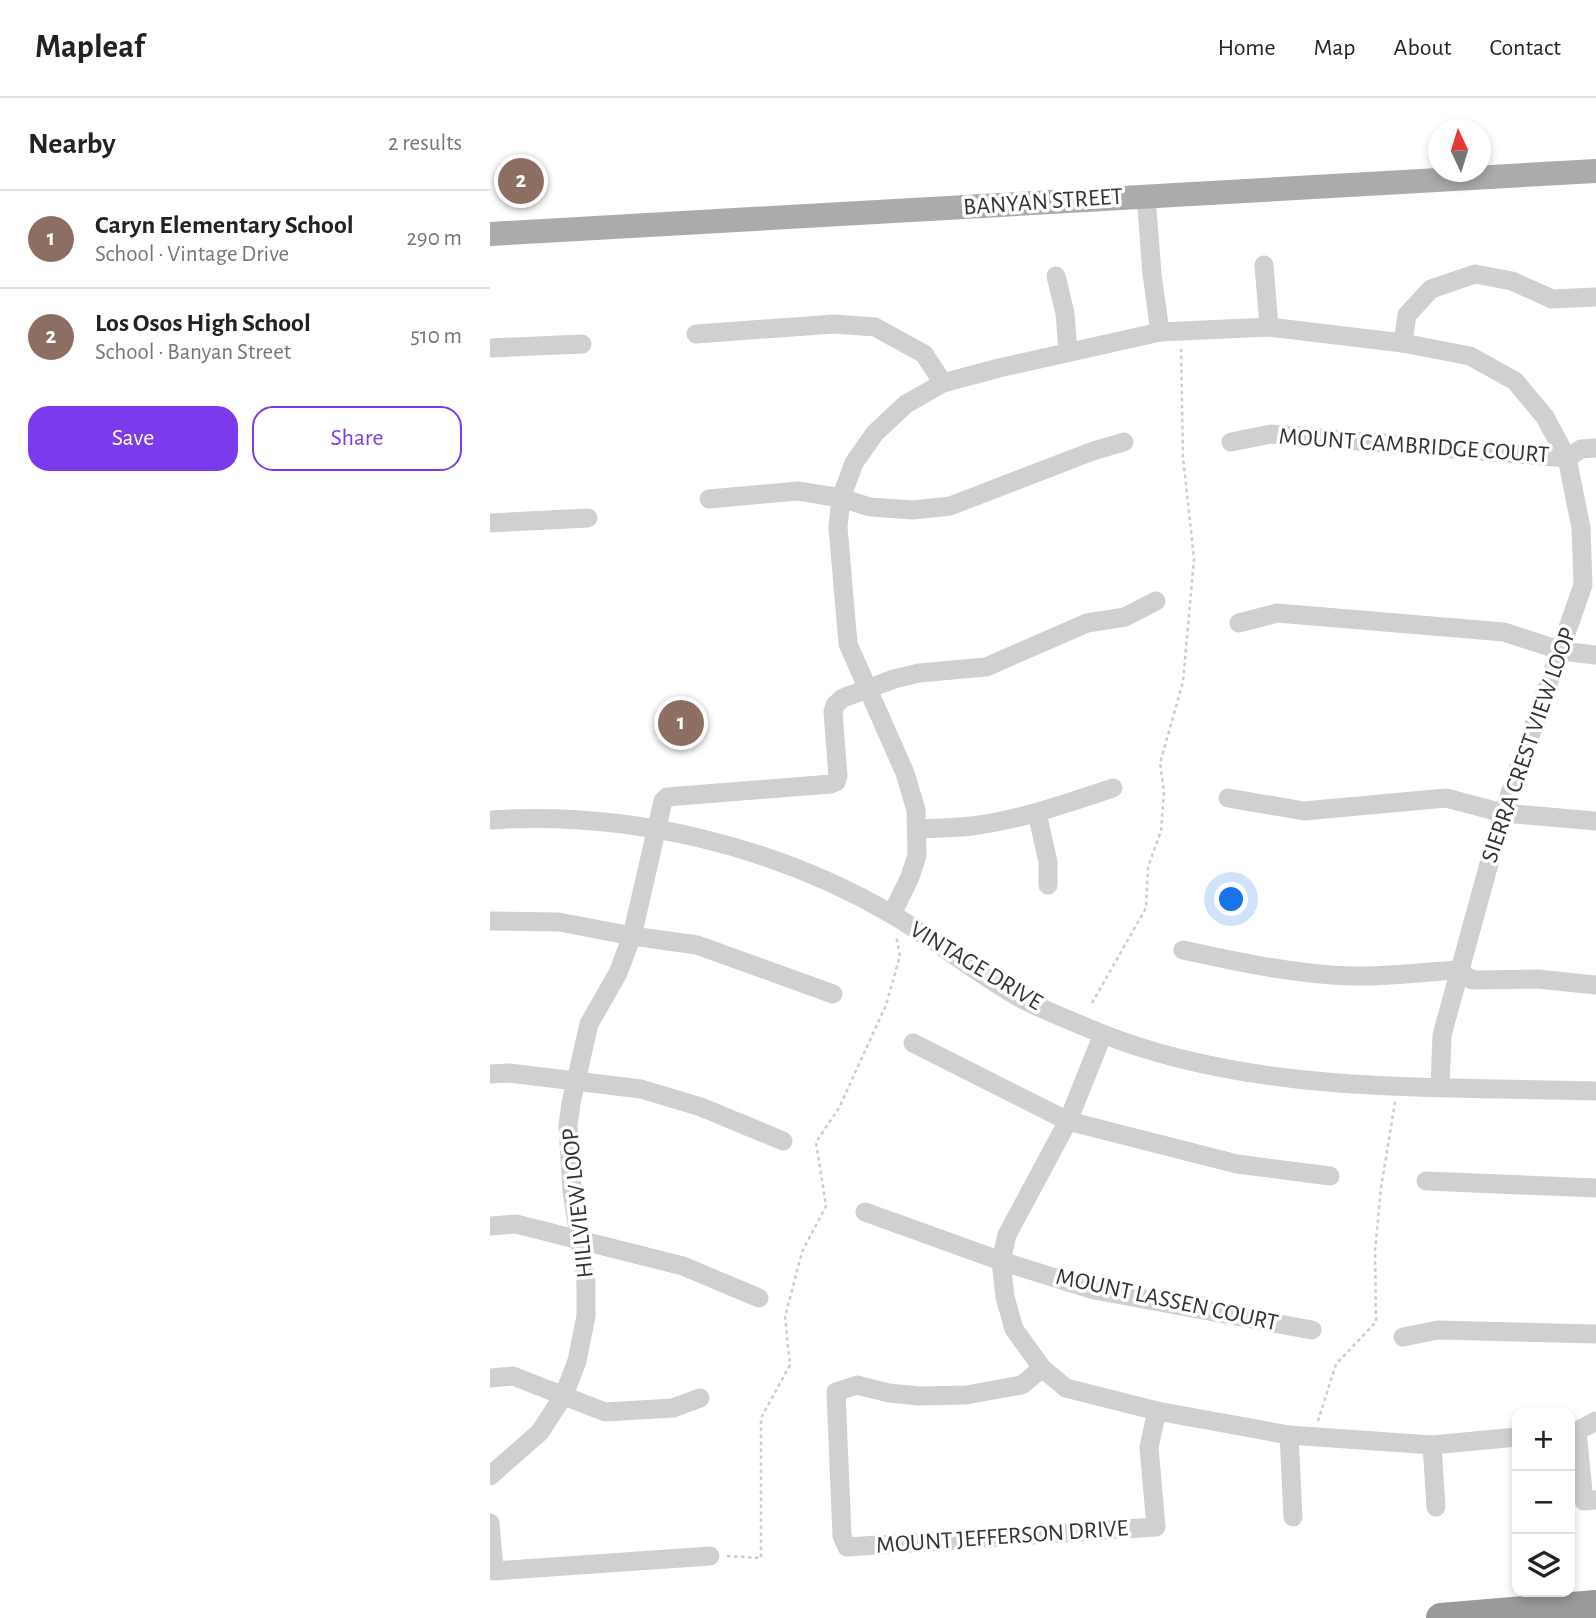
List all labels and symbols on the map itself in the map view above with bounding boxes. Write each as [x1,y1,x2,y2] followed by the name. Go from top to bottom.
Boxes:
[1428,119,1491,182] north arrow
[498,155,544,207] pin: 2
[962,184,1124,220] street label: BANYAN STREET
[1278,425,1550,467] street label: MOUNT CAMBRIDGE COURT
[1477,624,1581,866] street label: SIERRA CREST VIEW LOOP
[658,697,704,749] pin: 1
[1214,882,1248,916] your location
[906,917,1047,1015] street label: VINTAGE DRIVE
[558,1127,598,1279] street label: HILLVIEW LOOP
[1054,1265,1280,1335] street label: MOUNT LASSEN COURT
[875,1516,1129,1558] street label: MOUNT JEFFERSON DRIVE

